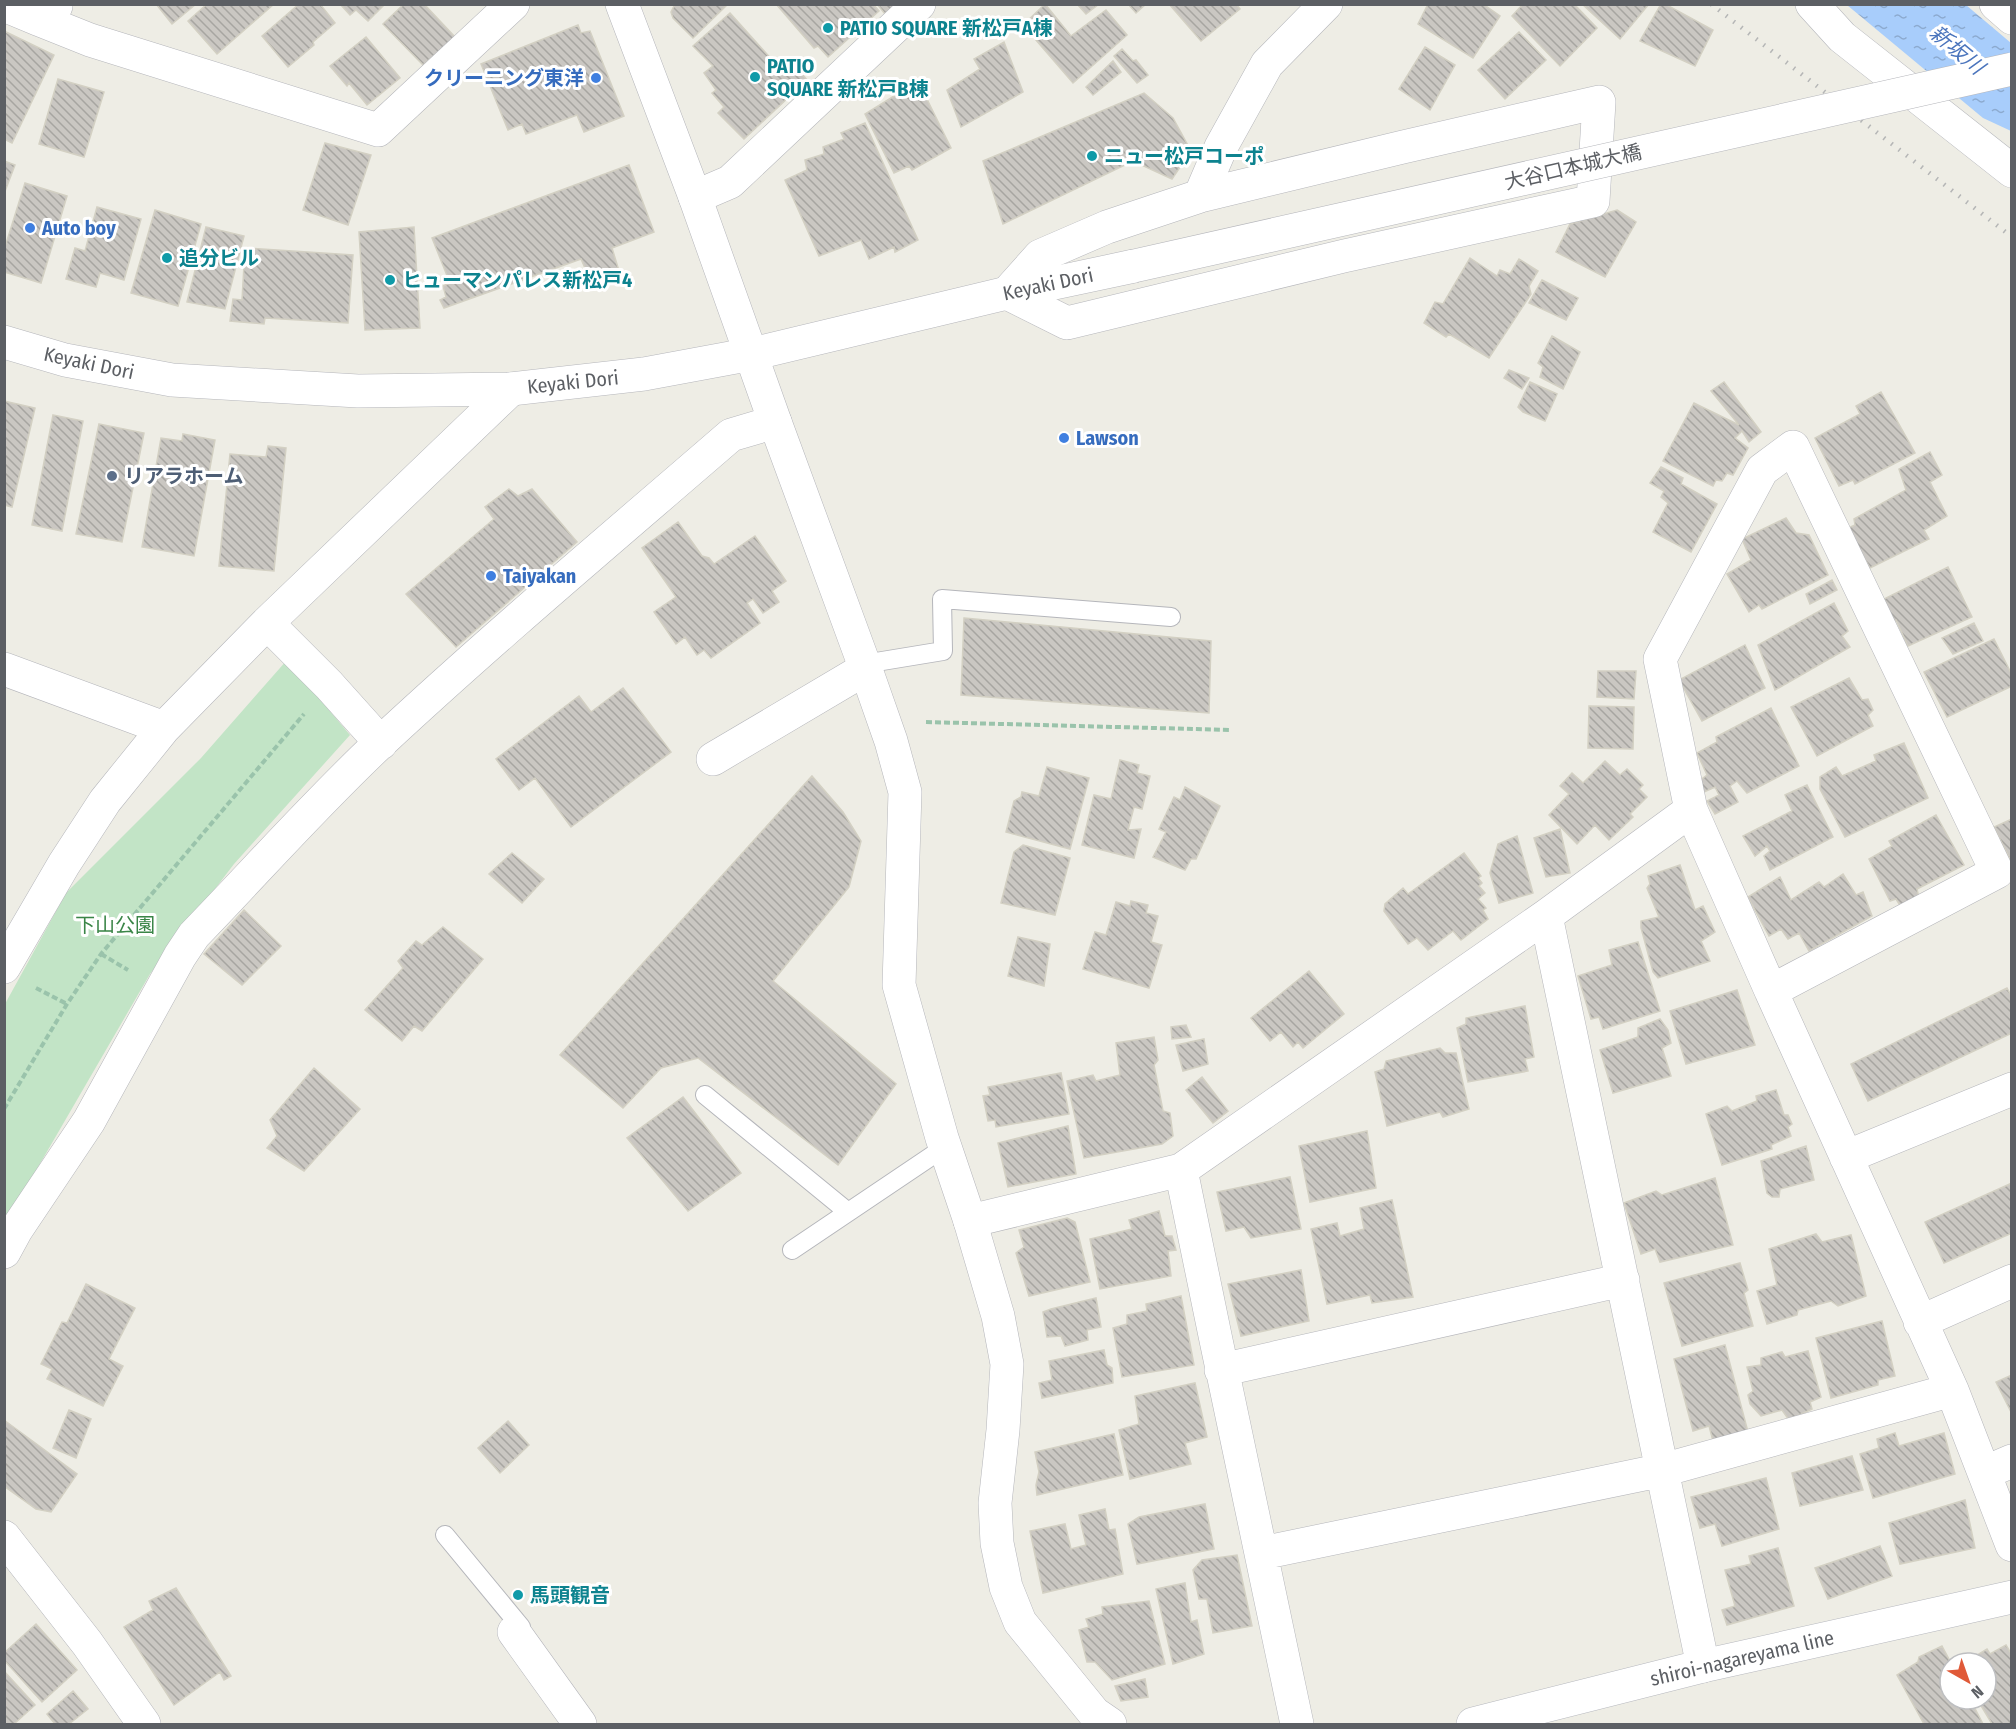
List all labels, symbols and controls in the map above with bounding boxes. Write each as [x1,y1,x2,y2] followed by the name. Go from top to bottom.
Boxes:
[840,16,1053,40] place label: PATIO SQUARE 新松戸A棟
[1925,20,1991,81] water label: 新坂川
[821,21,835,35] marker: PATIO SQUARE 新松戸A棟
[767,54,928,101] place label: PATIO SQUARE 新松戸B棟
[424,66,584,90] place label: クリーニング東洋
[748,70,762,84] marker: PATIO SQUARE 新松戸B棟
[589,71,603,85] marker: クリーニング東洋
[1502,140,1644,194] street label: 大谷口本城大橋
[1104,144,1264,168] place label: ニュー松戸コーポ
[1085,149,1099,163] marker: ニュー松戸コーポ
[41,216,116,240] place label: Auto boy
[23,221,37,235] marker: Auto boy
[179,246,259,270] place label: 追分ビル
[160,251,174,265] marker: 追分ビル
[1001,263,1095,305] street label: Keyaki Dori
[402,268,632,292] place label: ヒューマンパレス新松戸4
[383,273,397,287] marker: ヒューマンパレス新松戸4
[42,342,136,384] street label: Keyaki Dori
[526,365,620,399] street label: Keyaki Dori
[1076,426,1139,450] place label: Lawson
[1057,431,1071,445] marker: Lawson
[124,464,243,488] place label: リアラホーム
[105,469,119,483] marker: リアラホーム
[503,564,576,588] place label: Taiyakan
[484,569,498,583] marker: Taiyakan
[75,913,155,937] park label: 下山公園
[530,1583,610,1607] place label: 馬頭観音
[511,1588,525,1602] marker: 馬頭観音
[1648,1625,1836,1691] street label: shiroi-nagareyama line
[1938,1651,1998,1711] north arrow
[1968,1682,1987,1702] text: N

